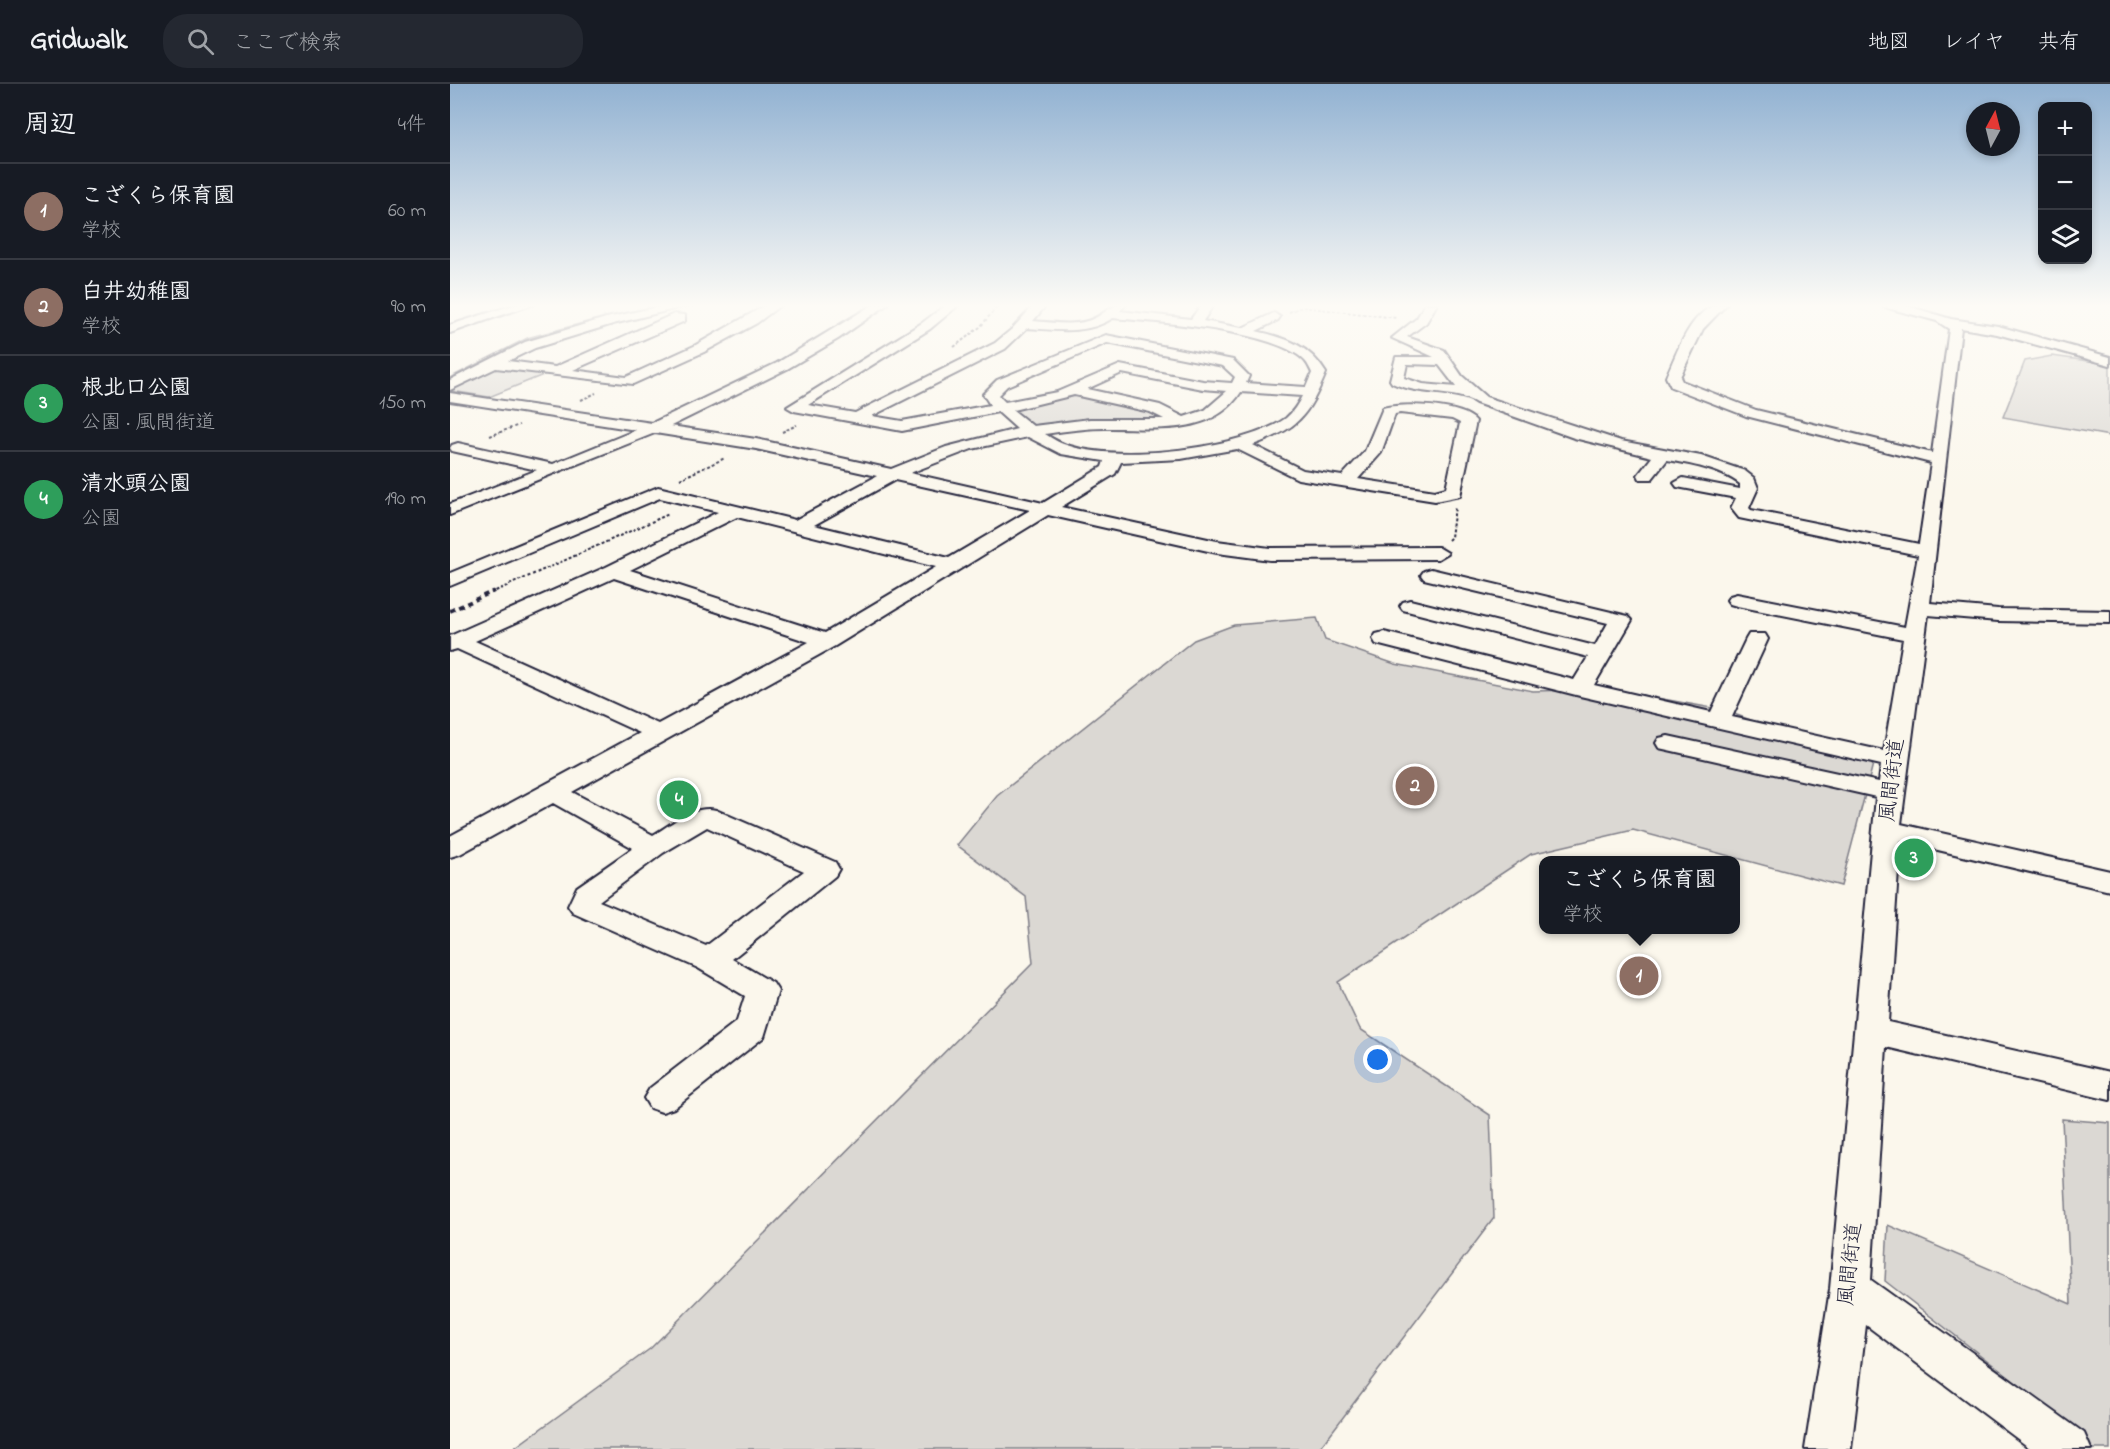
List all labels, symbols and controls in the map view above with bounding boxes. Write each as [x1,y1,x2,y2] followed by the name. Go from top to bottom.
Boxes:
[163,14,583,68] search box
[30,21,127,62] text: Gridwalk
[184,25,217,58] icon: search
[232,28,342,60] text: ここで検索
[1868,28,1910,58] text: 地図
[1943,28,2005,58] text: レイヤ
[2038,28,2080,58] text: 共有
[1966,102,2020,156] north arrow
[2038,102,2092,264] map controls
[2038,102,2092,156] button: +
[24,107,76,145] text: 周辺
[398,111,426,140] text: 4件
[2038,156,2092,210] button: −
[81,181,235,213] text: こざくら保育園
[40,197,47,226] text: 1
[388,197,426,226] text: 60 m
[2038,210,2092,264] button: layers
[81,217,121,246] text: 学校
[81,277,191,309] text: 白井幼稚園
[39,293,48,322] text: 2
[391,293,426,322] text: 90 m
[81,313,121,342] text: 学校
[81,373,191,405] text: 根北口公園
[39,389,48,418] text: 3
[379,389,426,418] text: 150 m
[81,409,215,438] text: 公園 · 風間街道
[81,469,191,501] text: 清水頭公園
[39,485,48,514] text: 4
[384,485,426,514] text: 190 m
[81,505,121,534] text: 公園
[1873,736,1913,824] street label: 風間街道
[1396,764,1434,808] pin: 2
[660,778,698,822] pin: 4
[1894,836,1934,880] pin: 3
[1539,856,1740,934] popup
[1562,865,1717,897] text: こざくら保育園
[1562,901,1602,930] text: 学校
[1620,954,1658,998] pin: 1
[1363,1045,1392,1074] your location
[1832,1221,1870,1307] street label: 風間街道

